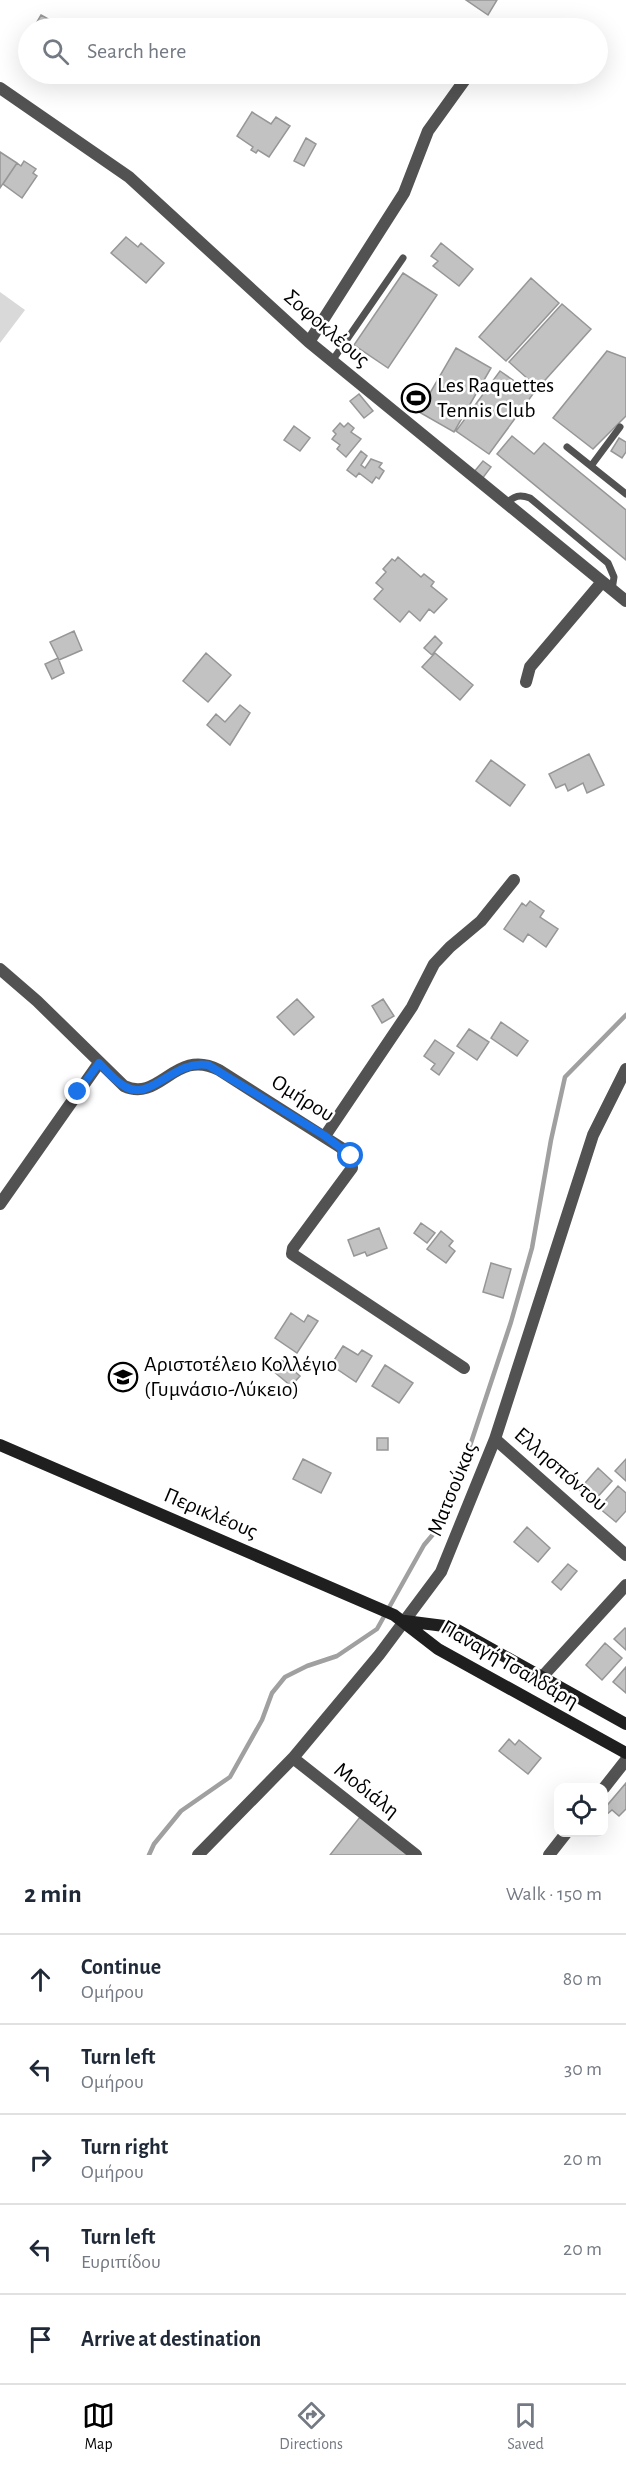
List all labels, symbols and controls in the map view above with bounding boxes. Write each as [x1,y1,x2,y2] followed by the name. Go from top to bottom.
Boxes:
[18,18,608,84] search box
[39,35,72,68] icon: search
[87,40,186,62] text: Search here
[280,285,374,371] street label: Σοφοκλέους
[437,374,554,421] place label: Les Raquettes Tennis Club
[400,382,432,414] sports icon: Les Raquettes Tennis Club
[268,1070,338,1126] street label: Ομήρου
[64,1078,90,1104] route end
[337,1142,363,1168] route start
[144,1353,337,1400] place label: Αριστοτέλειο Κολλέγιο (Γυμνάσιο-Λύκειο)
[107,1361,139,1393] school or university icon: Αριστοτέλειο Κολλέγιο (Γυμνάσιο-Λύκειο)
[510,1423,612,1515] street label: Ελλησπόντου
[423,1439,481,1539] street label: Ματσούκας
[161,1483,261,1543] street label: Περικλέους
[437,1616,583,1712] street label: Παναγή Τσαλδάρη
[330,1758,404,1822] street label: Μοδιάλη
[554,1783,608,1837] map controls
[554,1783,608,1837] button: locate
[24,1881,82,1907] text: 2 min
[506,1884,602,1904] text: Walk · 150 m
[81,1956,161,1978] text: Continue
[24,1963,57,1996] icon: ahead
[563,1969,602,1989] text: 80 m
[81,1982,144,2002] text: Ομήρου
[81,2046,155,2068] text: Turn left
[24,2053,57,2086] icon: left
[564,2059,602,2079] text: 30 m
[81,2072,144,2092] text: Ομήρου
[81,2136,168,2158] text: Turn right
[24,2143,57,2176] icon: right
[563,2149,602,2169] text: 20 m
[81,2162,144,2182] text: Ομήρου
[81,2226,155,2248] text: Turn left
[24,2233,57,2266] icon: left
[563,2239,602,2259] text: 20 m
[81,2252,161,2272] text: Ευριπίδου
[24,2323,57,2356] icon: arrive
[81,2328,261,2350] text: Arrive at destination
[82,2399,115,2454] tab: Map
[279,2399,343,2454] tab: Directions
[507,2399,544,2454] tab: Saved

